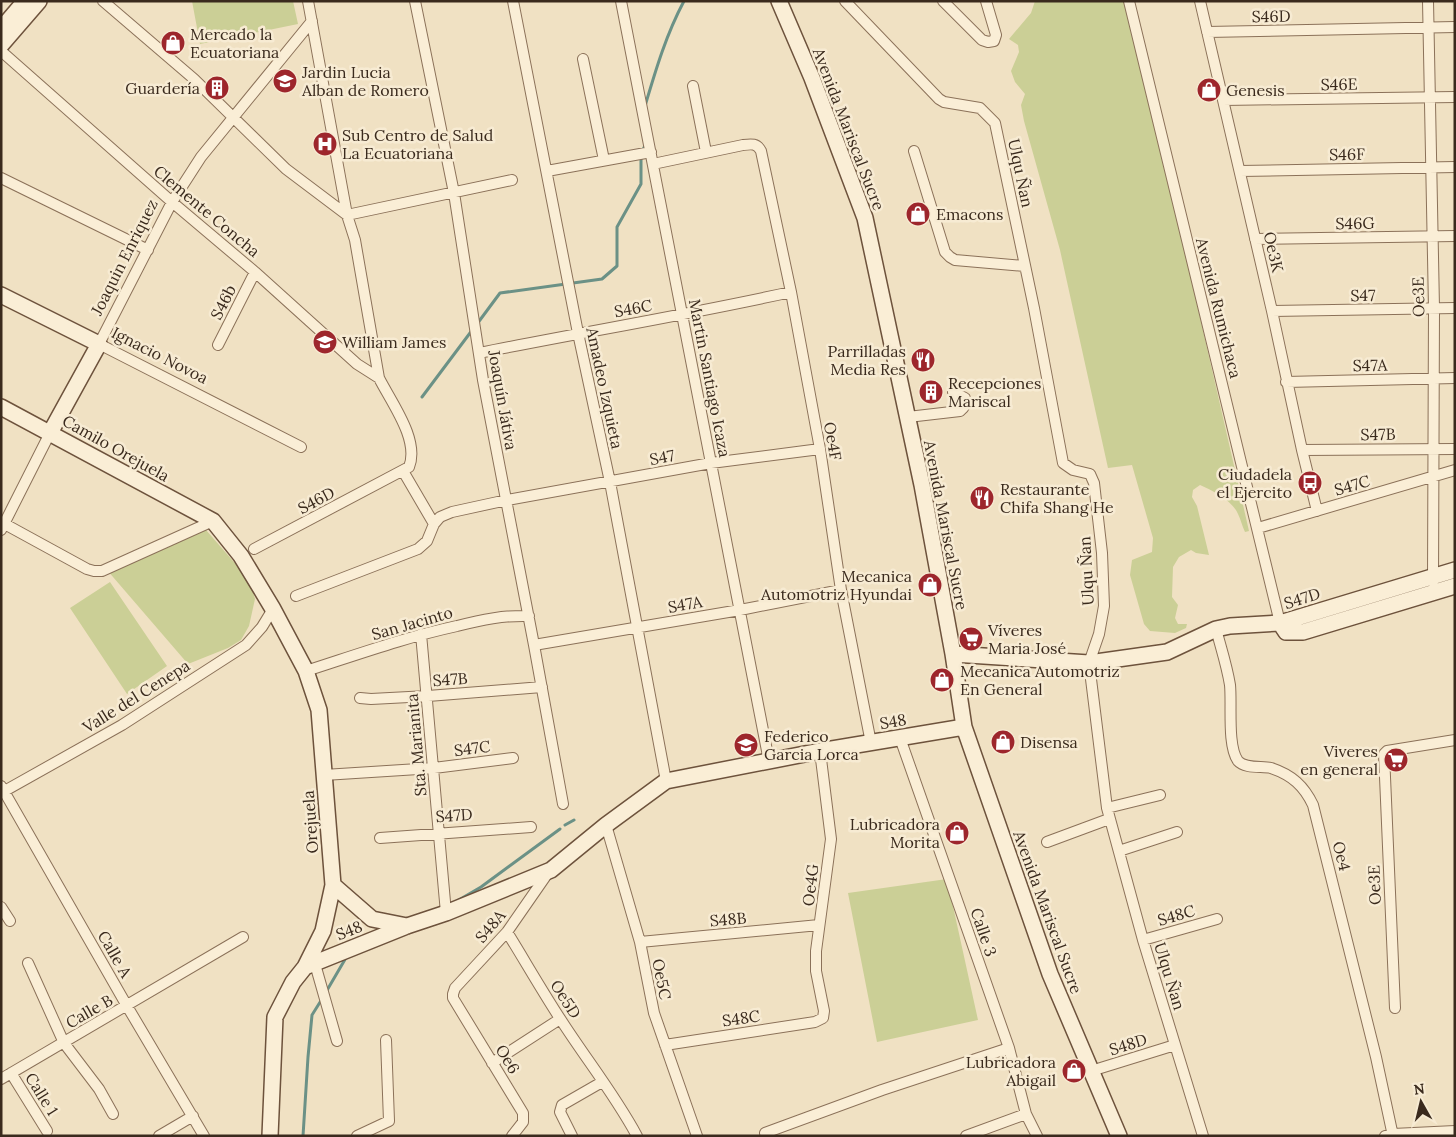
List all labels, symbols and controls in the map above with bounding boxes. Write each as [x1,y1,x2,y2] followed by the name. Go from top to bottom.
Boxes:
[1251,6,1291,26] street label: S46D
[190,24,279,62] place label: Mercado la Ecuatoriana
[160,30,186,56] shop icon: Mercado la Ecuatoriana
[808,44,889,213] street label: Avenida Mariscal Sucre
[301,62,429,100] place label: Jardin Lucia Alban de Romero
[272,68,298,94] school or university icon: Jardin Lucia Alban de Romero
[1320,74,1358,94] street label: S46E
[204,75,230,101] building icon: Guardería
[1196,77,1222,103] shop icon: Genesis
[125,78,200,98] place label: Guardería
[1226,80,1285,100] place label: Genesis
[342,125,494,163] place label: Sub Centro de Salud La Ecuatoriana
[312,131,338,157] hospital icon: Sub Centro de Salud La Ecuatoriana
[1004,137,1038,209] street label: Ulqu Ñan
[1329,144,1365,164] street label: S46F
[150,161,264,261] street label: Clemente Concha
[86,196,162,319] street label: Joaquin Enriquez
[905,201,931,227] shop icon: Emacons
[936,204,1003,224] place label: Emacons
[1335,213,1375,233] street label: S46G
[1260,230,1288,274] street label: Oe3K
[1192,235,1246,380] street label: Avenida Rumichaca
[1408,277,1428,317] street label: Oe3E
[206,281,240,323] street label: S46b
[1350,285,1376,305] street label: S47
[612,295,654,321] street label: S46C
[685,297,735,459] street label: Martin Santiago Icaza
[108,322,212,388] street label: Ignacio Novoa
[582,324,628,451] street label: Amadeo Izquieta
[312,329,338,355] school or university icon: William James
[342,332,446,352] place label: William James
[828,341,906,379] place label: Parrilladas Media Res
[484,347,522,452] street label: Joaquín Játiva
[910,347,936,373] restaurant icon: Parrilladas Media Res
[1352,355,1389,375] street label: S47A
[948,373,1041,411] place label: Recepciones Mariscal
[918,379,944,405] building icon: Recepciones Mariscal
[59,410,173,486] street label: Camilo Orejuela
[820,420,846,462] street label: Oe4F
[1360,424,1396,444] street label: S47B
[920,438,972,612] street label: Avenida Mariscal Sucre
[648,445,677,469] street label: S47
[1216,464,1292,502] place label: Ciudadela el Ejercito
[1297,470,1323,496] bus stop icon: Ciudadela el Ejercito
[1332,470,1372,500] street label: S47C
[1000,479,1114,517] place label: Restaurante Chifa Shang He
[294,482,338,518] street label: S46D
[969,485,995,511] restaurant icon: Restaurante Chifa Shang He
[1074,536,1098,606] street label: Ulqu Ñan
[760,566,912,604] place label: Mecanica Automotriz Hyundai
[917,572,943,598] shop icon: Mecanica Automotriz Hyundai
[1281,583,1323,613] street label: S47D
[666,591,705,617] street label: S47A
[369,602,455,644] street label: San Jacinto
[987,620,1066,658] place label: Víveres Maria José
[958,626,984,652] supermarket icon: Víveres Maria José
[78,655,193,738] street label: Valle del Cenepa
[960,661,1120,699] place label: Mecanica Automotriz En General
[929,667,955,693] shop icon: Mecanica Automotriz En General
[432,668,468,690] street label: S47B
[402,693,430,797] street label: Sta. Marianita
[878,709,908,733] street label: S48
[764,726,859,764] place label: Federico Garcia Lorca
[990,729,1016,755] shop icon: Disensa
[733,732,759,758] school or university icon: Federico Garcia Lorca
[1020,732,1078,752] place label: Disensa
[453,736,491,760] street label: S47C
[1300,741,1378,779] place label: Viveres en general
[1383,747,1409,773] supermarket icon: Viveres en general
[298,790,322,854] street label: Orejuela
[435,804,473,826] street label: S47D
[850,814,940,852] place label: Lubricadora Morita
[944,820,970,846] shop icon: Lubricadora Morita
[1009,827,1087,997] street label: Avenida Mariscal Sucre
[1329,839,1355,873] street label: Oe4
[798,863,822,907] street label: Oe4G
[1363,865,1385,905] street label: Oe3E
[1155,900,1197,930] street label: S48C
[471,905,510,947] street label: S48A
[966,905,1002,959] street label: Calle 3
[709,907,747,931] street label: S48B
[333,916,365,944] street label: S48
[94,927,137,982] street label: Calle A
[1150,940,1190,1012] street label: Ulqu Ñan
[648,957,676,1001] street label: Oe5C
[546,976,586,1022] street label: Oe5D
[62,990,116,1032] street label: Calle B
[721,1005,761,1031] street label: S48C
[1107,1029,1149,1059] street label: S48D
[492,1041,524,1077] street label: Oe6
[966,1052,1056,1090] place label: Lubricadora Abigail
[1061,1058,1087,1084] shop icon: Lubricadora Abigail
[21,1069,63,1119] street label: Calle 1
[1396,1077,1446,1127] north arrow
[1413,1079,1426,1099] text: N

